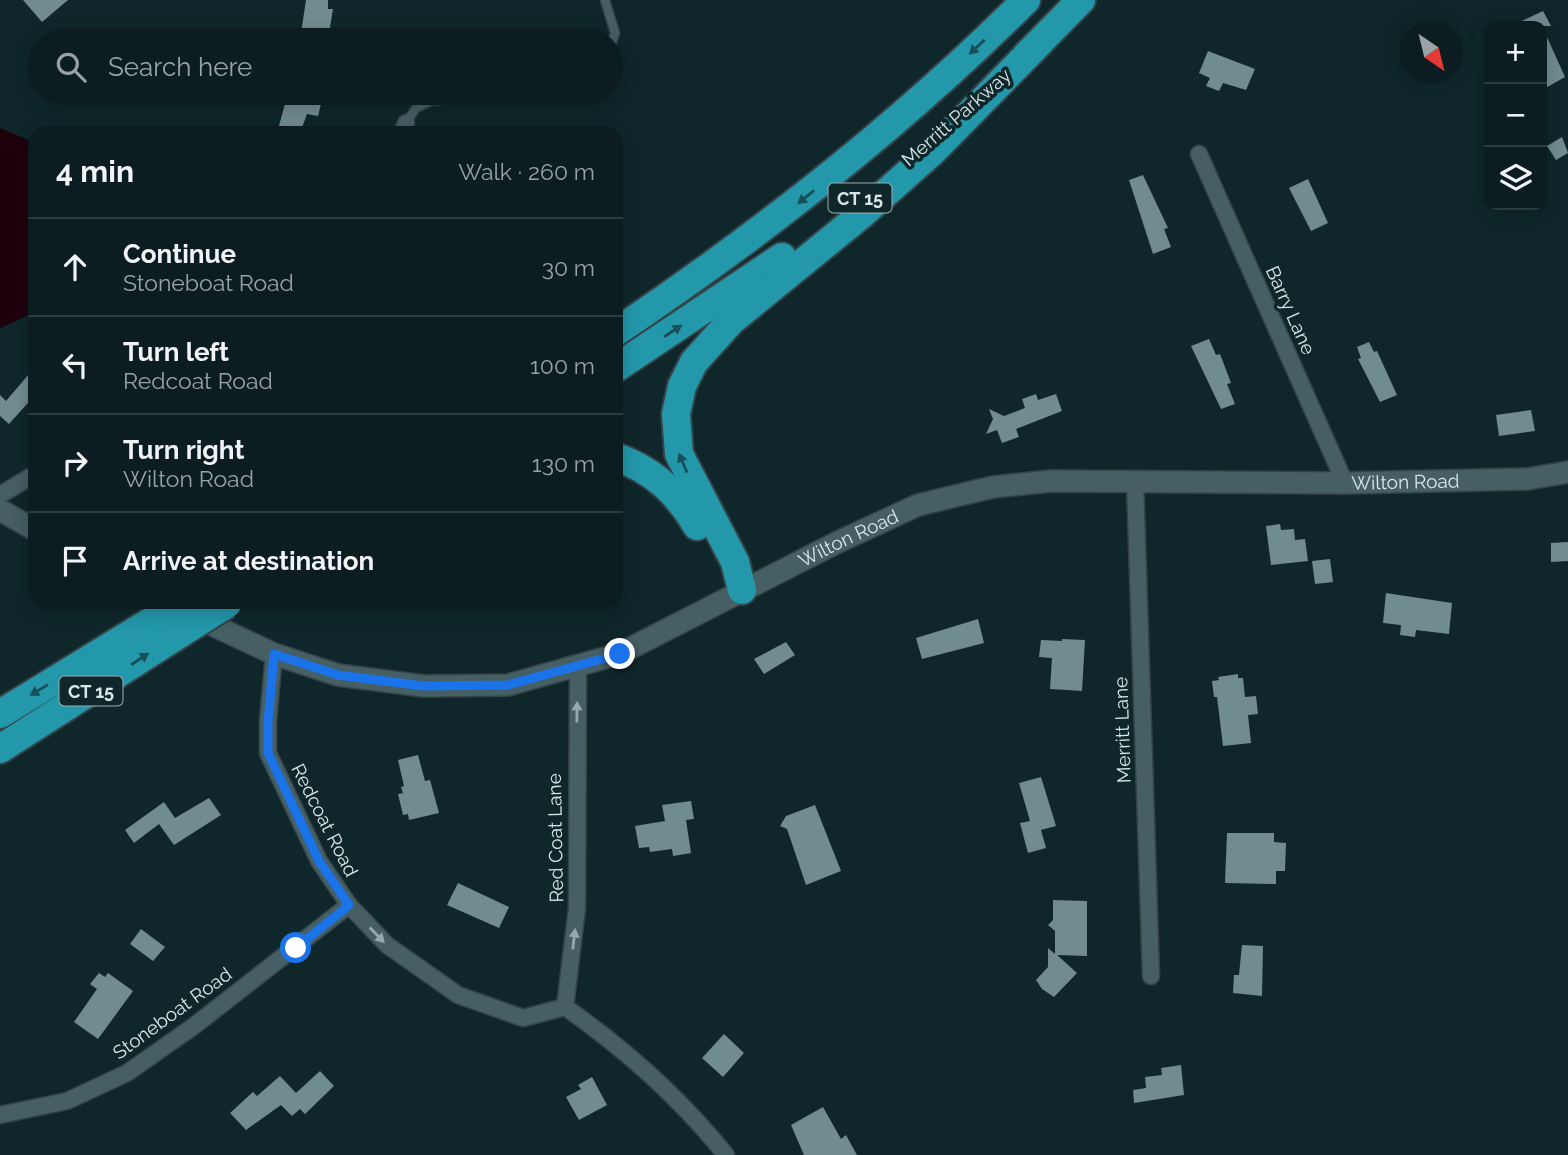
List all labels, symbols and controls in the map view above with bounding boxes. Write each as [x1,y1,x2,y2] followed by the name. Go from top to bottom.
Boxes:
[1400,21,1463,84] north arrow
[1484,21,1547,210] map controls
[1484,21,1547,84] button: +
[28,28,623,105] search box
[969,39,986,55] one-way arrow
[52,48,90,86] icon: search
[108,52,252,82] text: Search here
[897,64,1015,170] street label: Merritt Parkway
[1484,84,1547,147] button: −
[1484,147,1547,210] button: layers
[56,154,134,189] text: 4 min
[458,158,595,185] text: Walk · 260 m
[828,183,892,212] road number: CT 15
[797,189,815,204] one-way arrow
[123,239,236,269] text: Continue
[56,248,94,286] icon: ahead
[542,254,595,281] text: 30 m
[1262,262,1320,358] street label: Barry Lane
[123,269,294,296] text: Stoneboat Road
[664,325,683,338] one-way arrow
[123,337,229,367] text: Turn left
[56,346,94,384] icon: left
[530,352,595,379] text: 100 m
[123,367,273,394] text: Redcoat Road
[123,435,244,465] text: Turn right
[56,444,94,482] icon: right
[532,450,595,477] text: 130 m
[678,452,689,473] one-way arrow
[123,465,254,492] text: Wilton Road
[1351,469,1460,494] street label: Wilton Road
[795,505,902,571] street label: Wilton Road
[56,542,94,580] icon: arrive
[123,546,374,576] text: Arrive at destination
[604,638,635,669] route end
[130,653,150,666] one-way arrow
[60,676,122,706] road number: CT 15
[1109,676,1135,784] street label: Merritt Lane
[30,683,49,696] one-way arrow
[571,700,582,722] one-way arrow
[287,760,363,880] street label: Redcoat Road
[543,773,567,903] street label: Red Coat Lane
[369,926,385,943] one-way arrow
[568,928,579,950] one-way arrow
[280,932,311,963] route start
[108,963,236,1063] street label: Stoneboat Road

